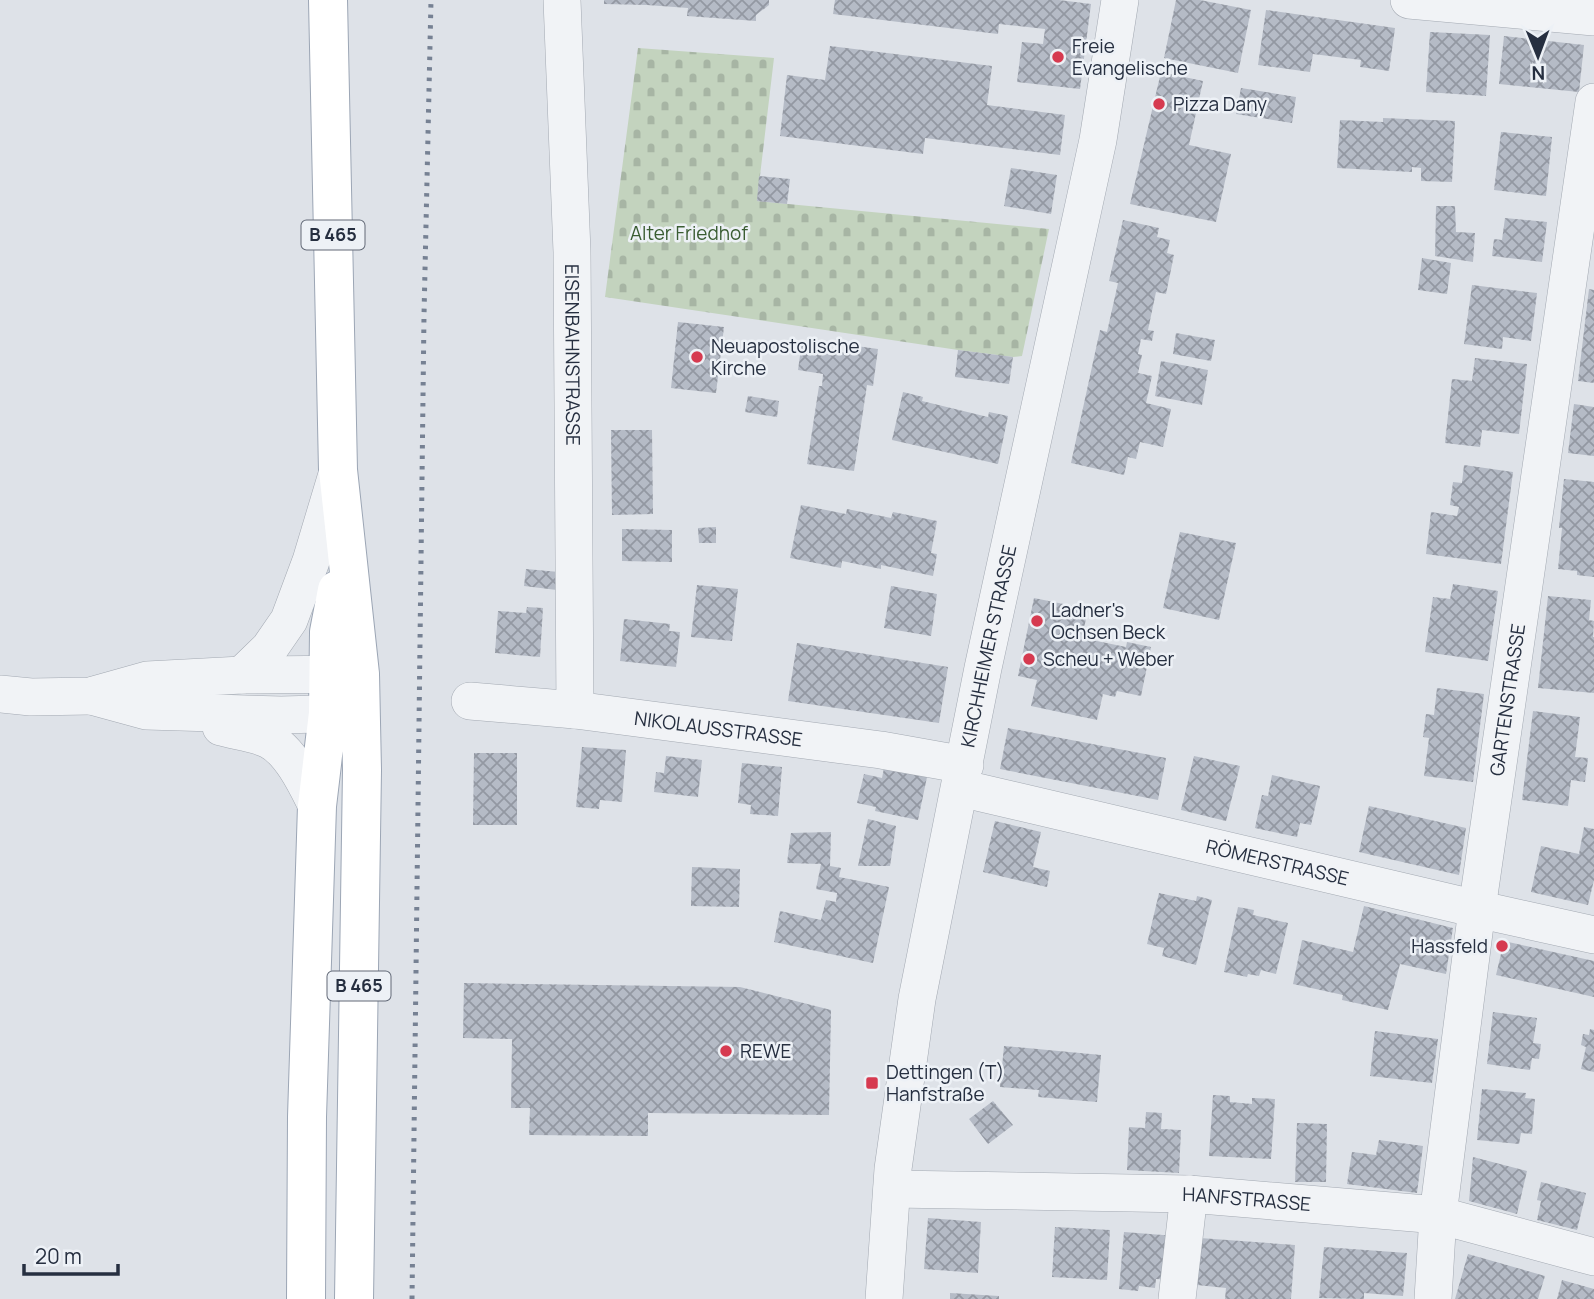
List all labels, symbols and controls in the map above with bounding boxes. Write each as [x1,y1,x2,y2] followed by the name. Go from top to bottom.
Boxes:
[1503,21,1573,91] north arrow
[1072,33,1188,81] place label: Freie Evangelische
[1050,49,1066,65] marker: Freie Evangelische
[1531,60,1545,86] text: N
[1173,91,1267,117] place label: Pizza Dany
[1151,96,1167,112] marker: Pizza Dany
[302,220,364,249] road number: B 465
[630,220,748,246] park label: Alter Friedhof
[559,264,586,446] street label: EISENBAHNSTRASSE
[711,333,860,381] place label: Neuapostolische Kirche
[689,349,705,365] marker: Neuapostolische Kirche
[954,542,1022,750] street label: KIRCHHEIMER STRASSE
[1051,597,1166,645] place label: Ladner's Ochsen Beck
[1029,613,1045,629] marker: Ladner's Ochsen Beck
[1483,622,1531,778] street label: GARTENSTRASSE
[1043,646,1175,672] place label: Scheu + Weber
[1021,651,1037,667] marker: Scheu + Weber
[633,705,804,753] street label: NIKOLAUSSTRASSE
[1203,833,1351,892] street label: RÖMERSTRASSE
[1411,933,1488,959] place label: Hassfeld
[1494,938,1510,954] marker: Hassfeld
[328,972,390,1001] road number: B 465
[740,1038,791,1064] place label: REWE
[718,1043,734,1059] marker: REWE
[886,1059,1004,1107] place label: Dettingen (T) Hanfstraße
[864,1075,880,1091] marker: Dettingen (T) Hanfstraße
[1182,1181,1312,1217] street label: HANFSTRASSE
[24,1232,119,1276] scale bar
[35,1242,82,1270] text: 20 m

